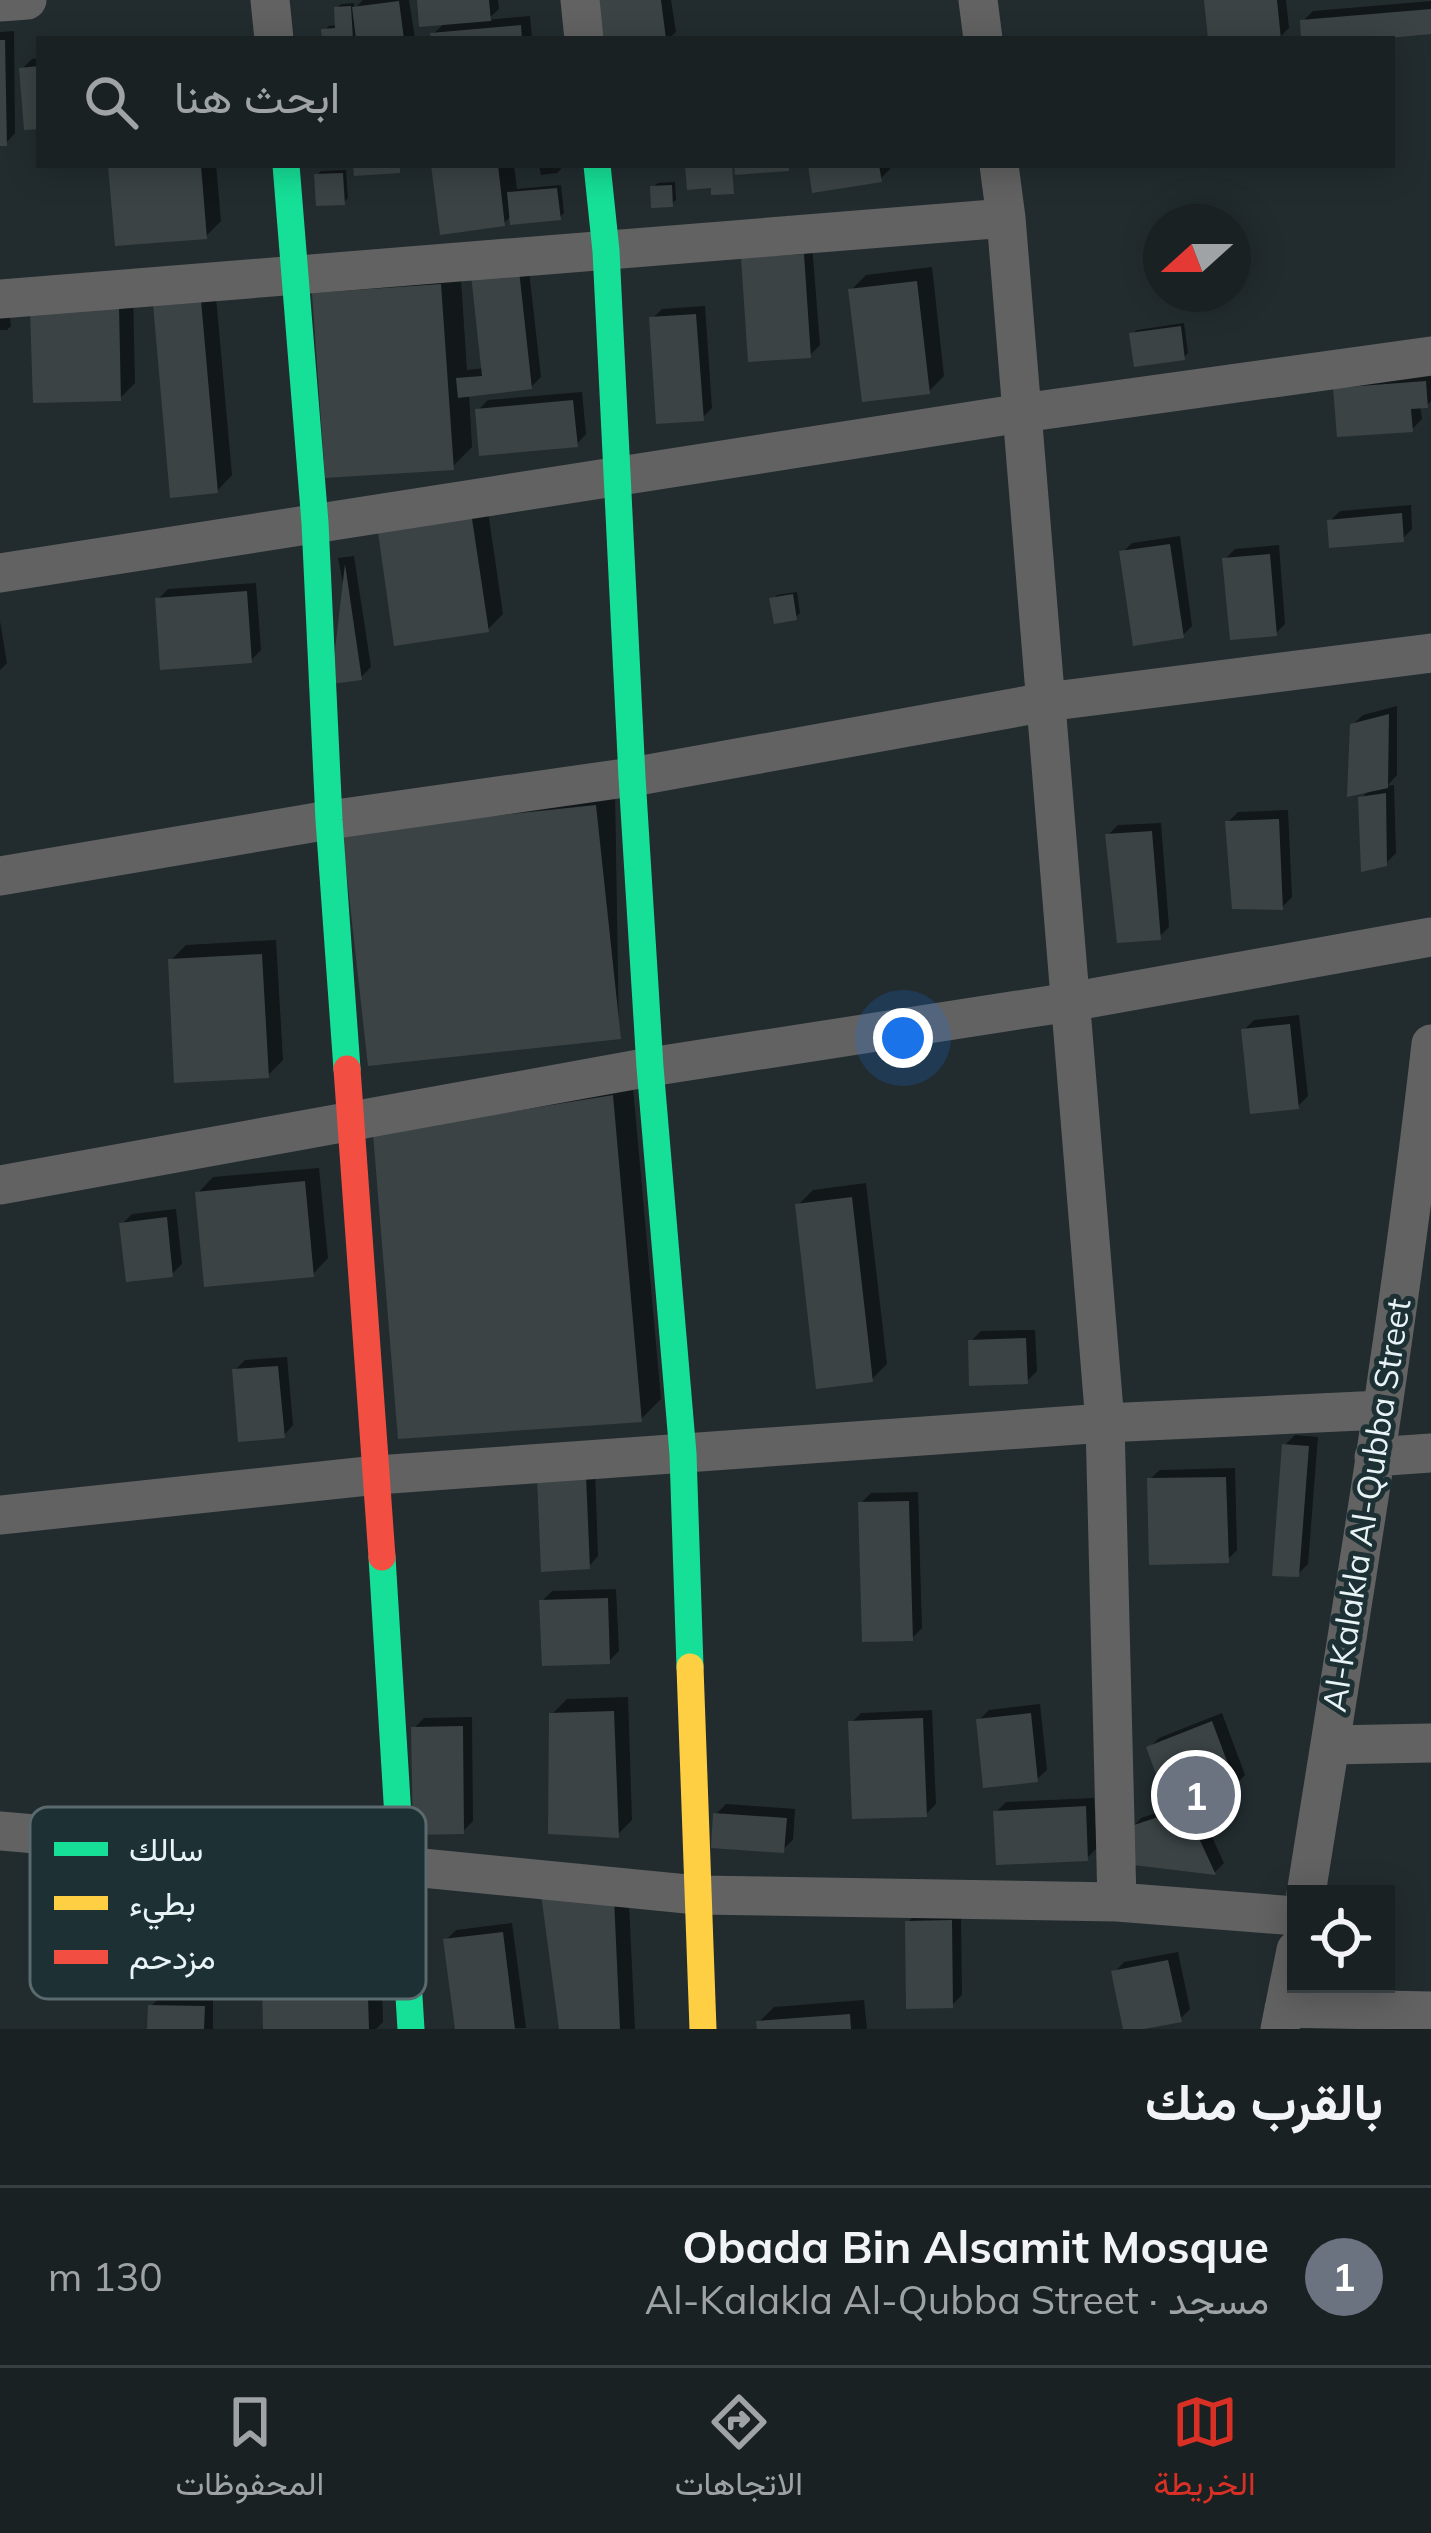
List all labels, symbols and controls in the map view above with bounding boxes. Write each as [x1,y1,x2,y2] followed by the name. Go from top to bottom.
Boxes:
[36,36,1395,168] search box
[174,68,340,124] text: ابحث هنا
[78,69,144,135] icon: search
[1143,204,1251,312] north arrow
[873,1008,933,1068] your location
[1313,1295,1418,1715] street label: Al-Kalakla Al-Qubba Street
[1157,1750,1235,1840] pin: 1
[30,1807,426,1999] legend
[129,1828,203,1869] text: سالك
[129,1882,196,1930] text: بطيء
[1287,1885,1395,1993] map controls
[1287,1885,1395,1993] button: locate
[129,1936,216,1979] text: مزدحم
[1145,2069,1383,2133] text: بالقرب منك
[682,2218,1269,2274] text: Obada Bin Alsamit Mosque
[48,2252,163,2301] text: 130 m
[1332,2252,1356,2301] text: 1
[645,2275,1269,2324] text: مسجد · Al-Kalakla Al-Qubba Street
[175,2389,324,2513] tab: المحفوظات
[675,2389,803,2513] tab: الاتجاهات
[1154,2389,1256,2513] tab: الخريطة

